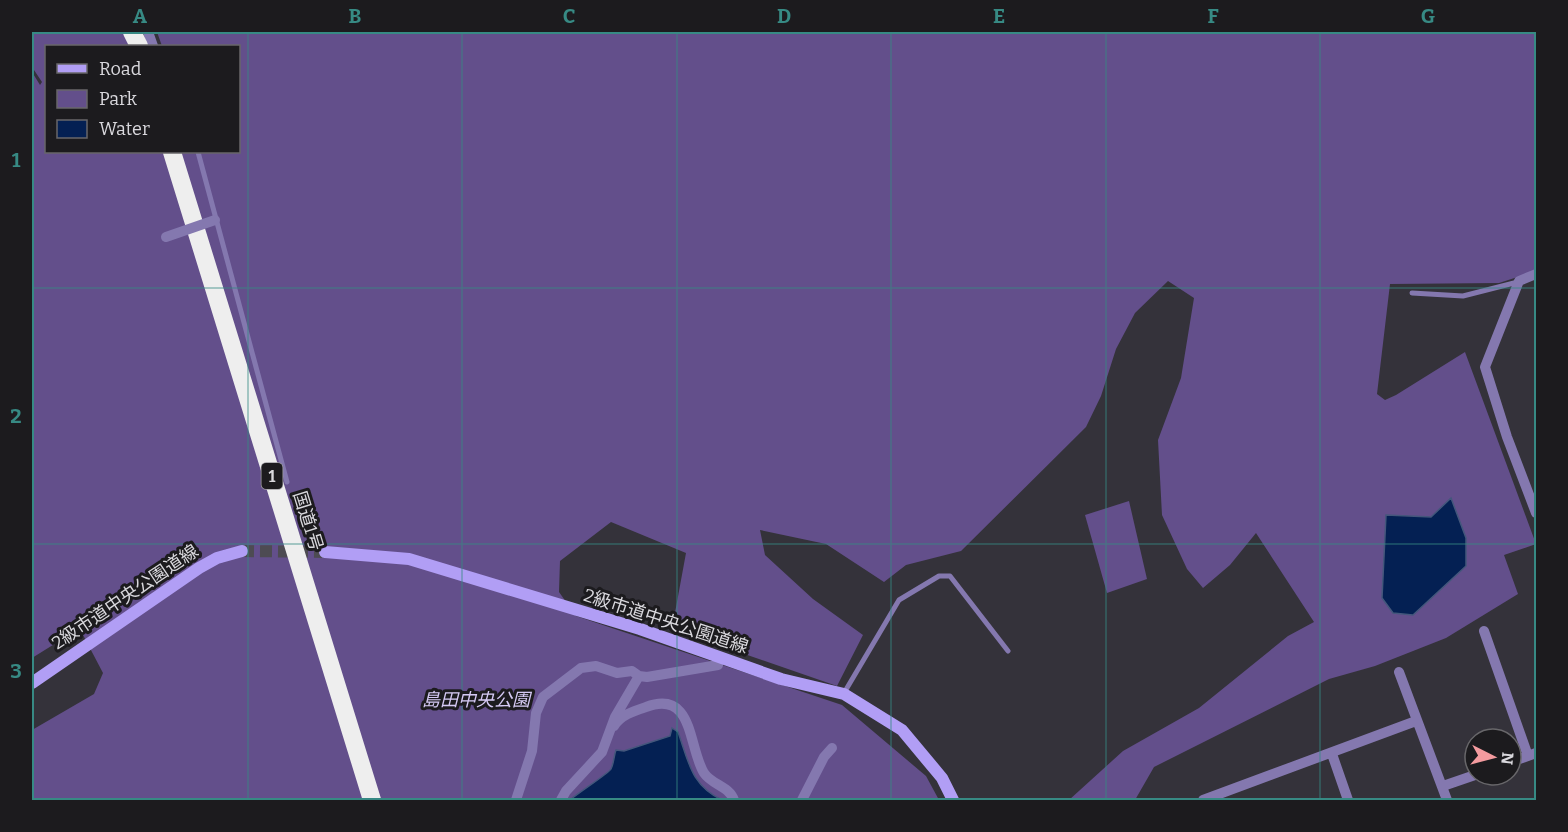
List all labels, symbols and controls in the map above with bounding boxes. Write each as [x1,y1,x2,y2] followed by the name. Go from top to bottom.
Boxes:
[133,4,148,28] text: A
[349,4,362,28] text: B
[563,4,575,28] text: C
[777,4,791,28] text: D
[993,4,1005,28] text: E
[1207,4,1219,28] text: F
[1421,4,1435,28] text: G
[45,45,240,153] legend
[99,58,142,80] text: Road
[99,88,138,110] text: Park
[99,118,150,140] text: Water
[12,148,21,172] text: 1
[10,404,22,428] text: 2
[262,463,282,489] road number: 1
[289,488,327,554] street label: 国道1号
[48,540,202,654] street label: 2級市道中央公園道線
[581,584,751,658] street label: 2級市道中央公園道線
[10,659,22,683] text: 3
[422,689,533,711] park label: 島田中央公園
[1463,727,1523,787] north arrow
[1497,751,1518,766] text: N

